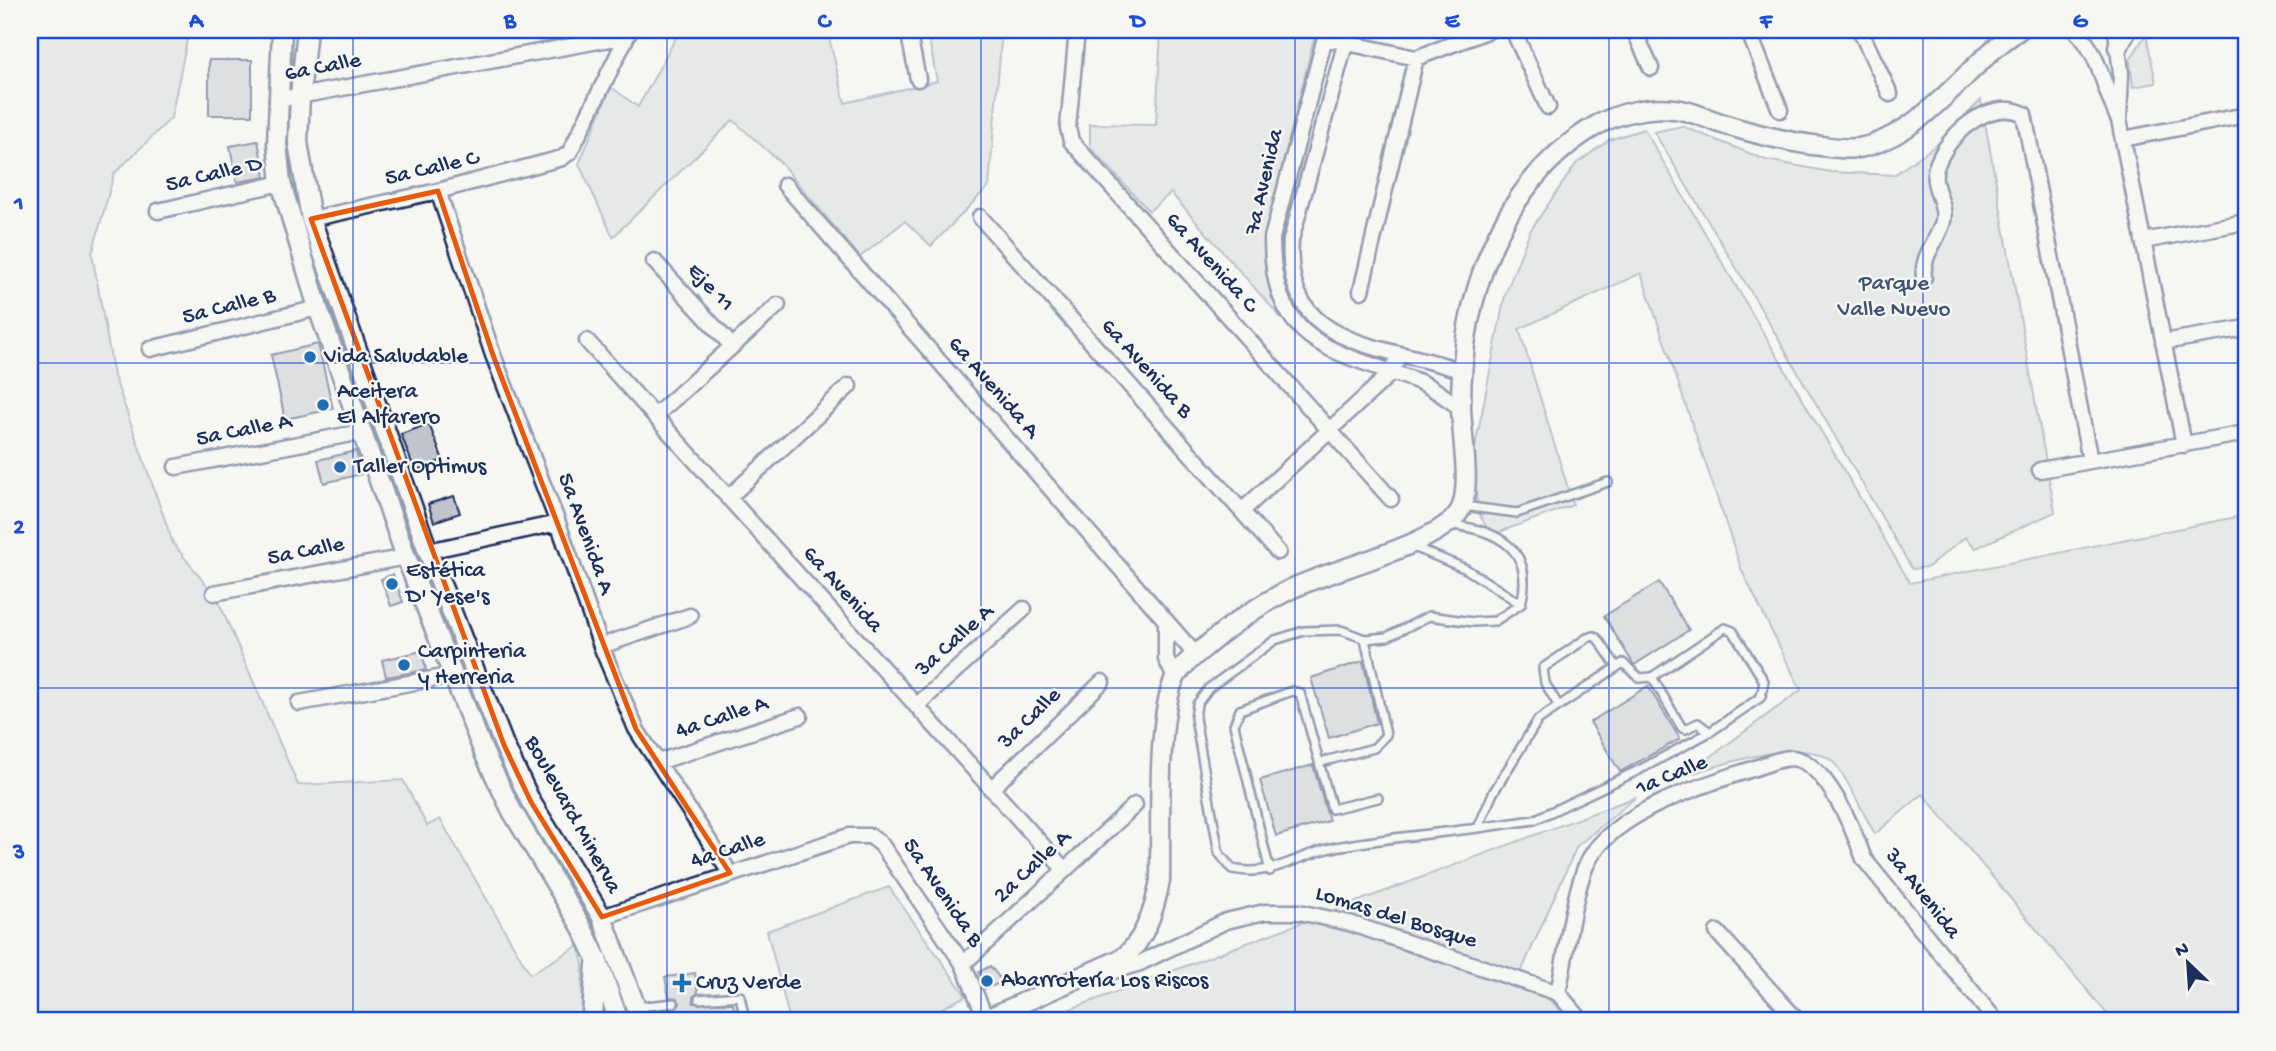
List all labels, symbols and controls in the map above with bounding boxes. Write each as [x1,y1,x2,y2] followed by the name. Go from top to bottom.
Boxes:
[188,9,204,36] text: A
[503,9,517,36] text: B
[818,9,833,36] text: C
[1129,9,1147,36] text: D
[1445,9,1461,36] text: E
[1759,9,1774,36] text: F
[2073,9,2089,36] text: G
[283,47,365,89] street label: 6a Calle
[1239,125,1291,239] street label: 7a Avenida
[382,145,483,193] street label: 5a Calle C
[163,151,266,199] street label: 5a Calle D
[13,191,24,218] text: 1
[1159,207,1264,320] street label: 6a Avenida C
[681,258,739,318] street label: Eje 11
[1837,271,1950,324] park label: Parque Valle Nuevo
[180,282,279,332] street label: 5a Calle B
[1094,314,1199,425] street label: 6a Avenida B
[941,331,1046,446] street label: 6a Avenida A
[323,344,469,371] place label: Vida Saludable
[302,349,318,365] marker: Vida Saludable
[337,379,440,432] place label: Aceitera El Alfarero
[315,397,331,413] marker: Aceitera El Alfarero
[194,408,295,453] street label: 5a Calle A
[352,454,487,481] place label: Taller Optimus
[332,459,348,475] marker: Taller Optimus
[551,470,620,600] street label: 5a Avenida A
[13,515,25,542] text: 2
[265,531,348,573] street label: 5a Calle
[796,541,889,640] street label: 6a Avenida
[404,558,490,611] place label: Estética D' Yese's
[384,576,400,592] marker: Estética D' Yese's
[909,598,1001,684] street label: 3a Calle A
[418,639,527,692] place label: Carpinteria y Herreria
[396,657,412,673] marker: Carpinteria y Herreria
[992,682,1068,756] street label: 3a Calle
[672,690,773,746] street label: 4a Calle A
[517,731,627,900] street label: Boulevard Minerva
[1631,749,1713,803] street label: 1a Calle
[989,824,1078,910] street label: 2a Calle A
[688,826,770,876] street label: 4a Calle
[896,834,989,953] street label: 5a Avenida B
[12,840,25,867] text: 3
[1878,842,1967,946] street label: 3a Avenida
[1312,881,1481,956] street label: Lomas del Bosque
[2154,928,2224,998] north arrow
[2172,938,2193,964] text: N
[1001,968,1209,995] place label: Abarrotería Los Riscos
[696,970,802,997] place label: Cruz Verde
[979,973,995,989] marker: Abarrotería Los Riscos
[674,975,690,991] marker: Cruz Verde

